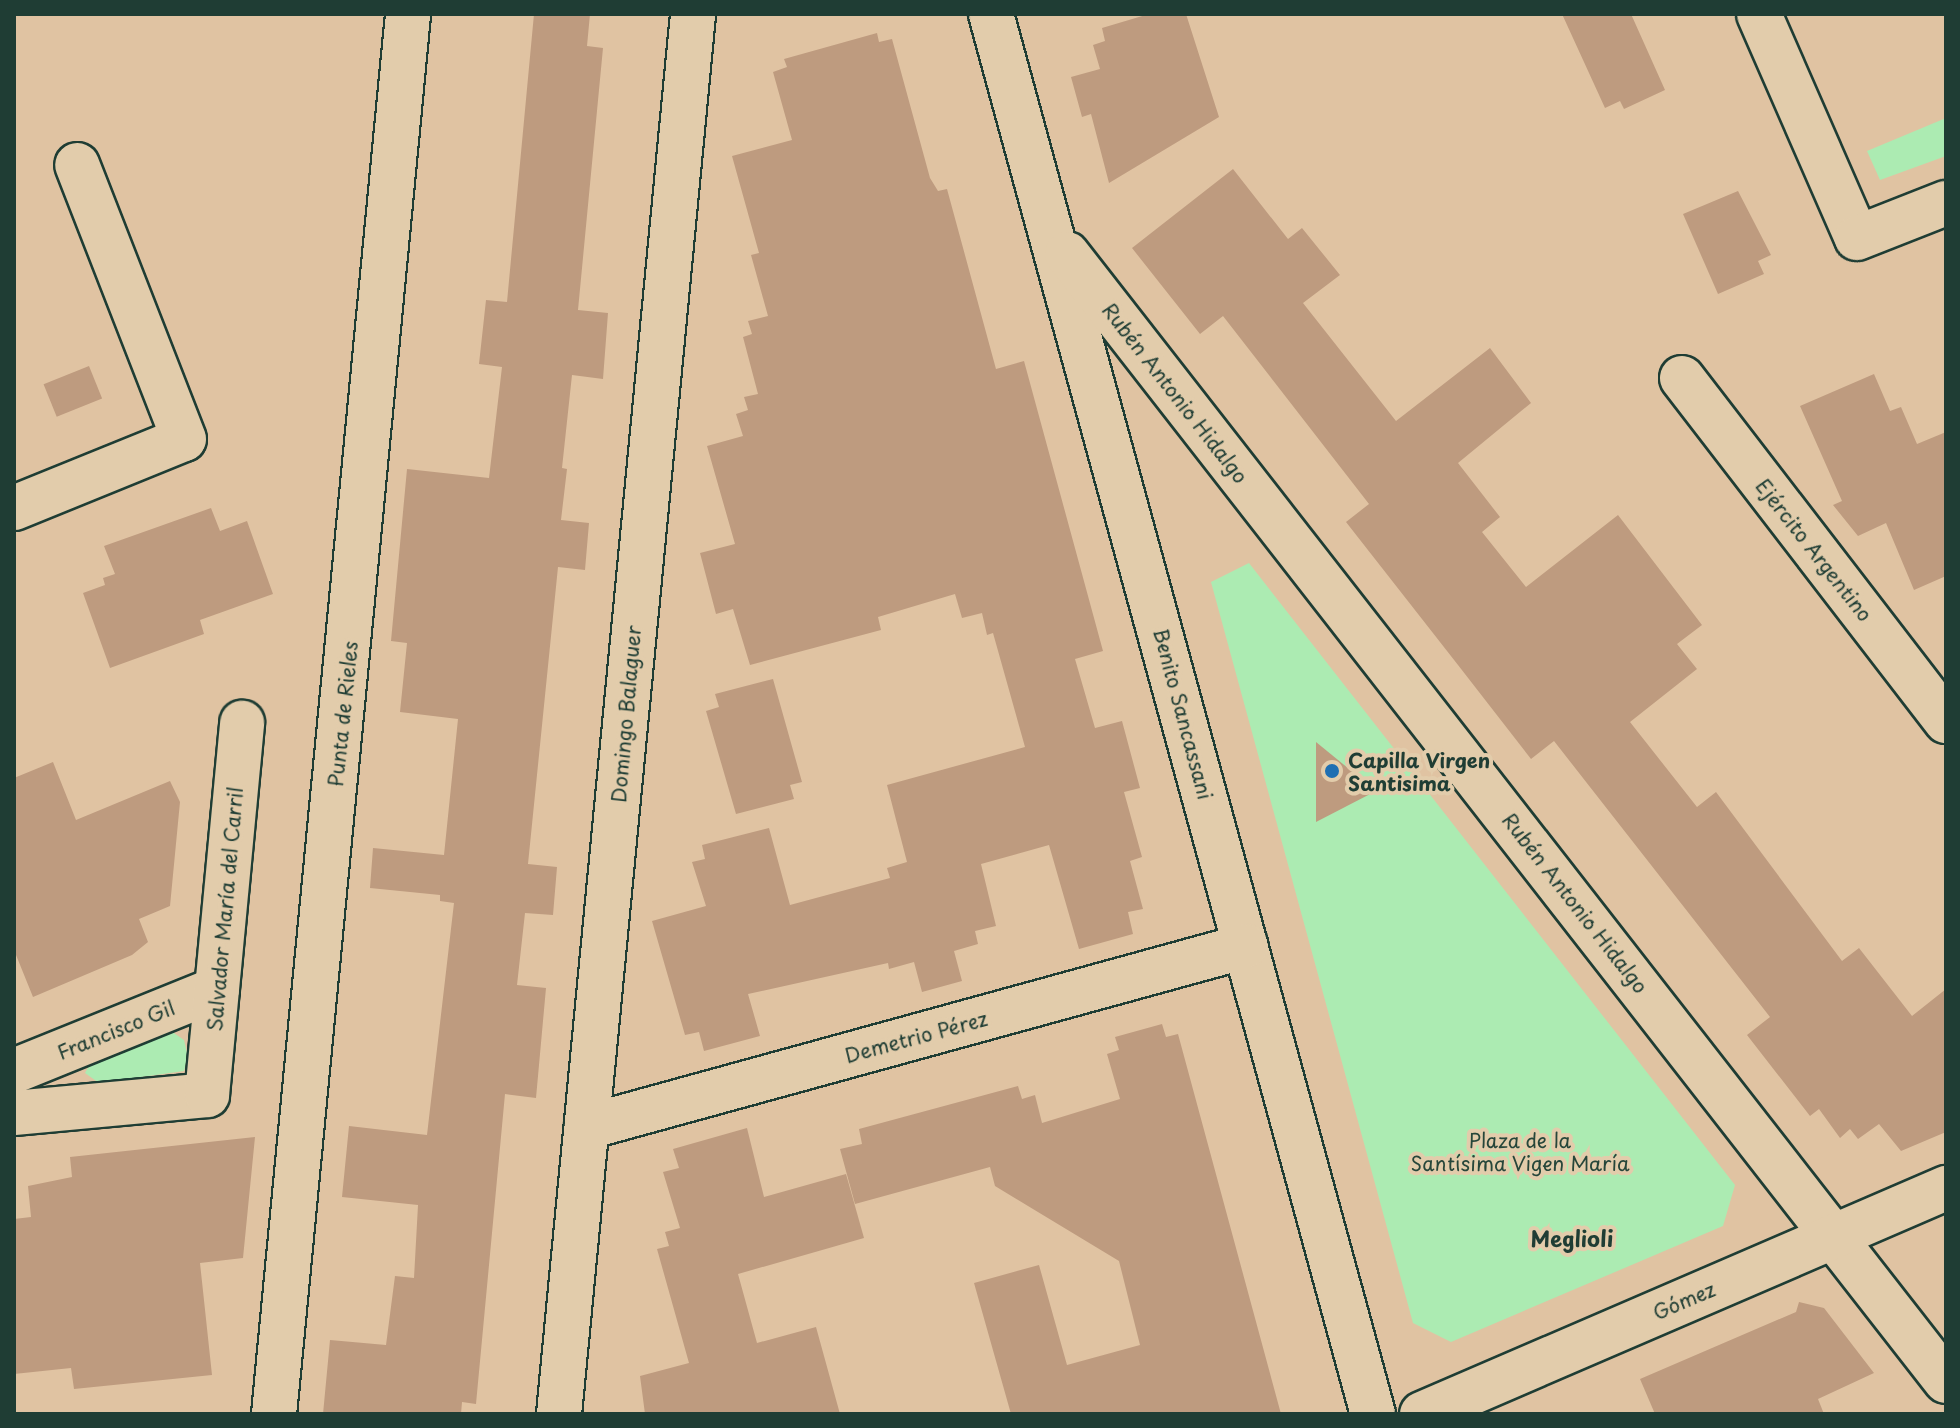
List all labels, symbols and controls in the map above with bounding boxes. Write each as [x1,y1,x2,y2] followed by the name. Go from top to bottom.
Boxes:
[1096,297,1254,489] street label: Rubén Antonio Hidalgo
[1751,474,1877,626] street label: Ejército Argentino
[606,624,646,804] street label: Domingo Balaguer
[1149,625,1217,803] street label: Benito Sancassani
[323,639,363,789] street label: Punta de Rieles
[1348,748,1490,795] place label: Capilla Virgen Santisima
[1323,762,1341,780] marker: Capilla Virgen Santisima
[202,785,248,1033] street label: Salvador María del Carril
[1496,807,1654,999] street label: Rubén Antonio Hidalgo
[53,995,179,1065] street label: Francisco Gil
[842,1006,990,1068] street label: Demetrio Pérez
[1409,1128,1631,1175] park label: Plaza de la Santísima Vigen María
[1531,1225,1613,1251] district label: Meglioli
[1649,1277,1719,1325] street label: Gómez

